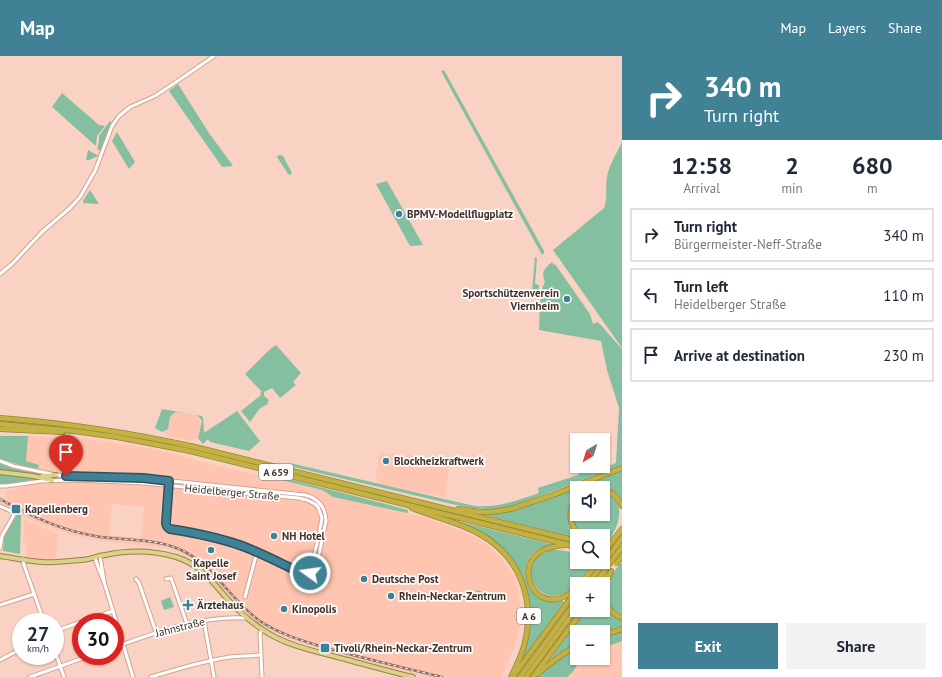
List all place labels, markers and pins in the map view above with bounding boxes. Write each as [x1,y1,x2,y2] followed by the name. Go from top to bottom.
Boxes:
[407,207,513,221] place label: BPMV-Modellflugplatz
[394,209,404,219] marker: BPMV-Modellflugplatz
[462,286,559,313] place label: Sportschützenverein Viernheim
[562,294,572,304] marker: Sportschützenverein Viernheim
[49,435,83,476] pin
[394,454,484,468] place label: Blockheizkraftwerk
[381,456,391,466] marker: Blockheizkraftwerk
[25,502,88,516] place label: Kapellenberg
[10,503,22,515] marker: Kapellenberg
[282,529,326,543] place label: NH Hotel
[269,531,279,541] marker: NH Hotel
[206,545,216,555] marker: Kapelle Saint Josef
[186,556,238,583] place label: Kapelle Saint Josef
[372,572,439,586] place label: Deutsche Post
[359,574,369,584] marker: Deutsche Post
[399,589,506,603] place label: Rhein-Neckar-Zentrum
[386,591,396,601] marker: Rhein-Neckar-Zentrum
[197,598,244,612] place label: Ärztehaus
[182,599,194,611] marker: Ärztehaus
[292,602,337,616] place label: Kinopolis
[279,604,289,614] marker: Kinopolis
[334,641,472,655] place label: Tivoli/Rhein-Neckar-Zentrum
[319,642,331,654] marker: Tivoli/Rhein-Neckar-Zentrum

